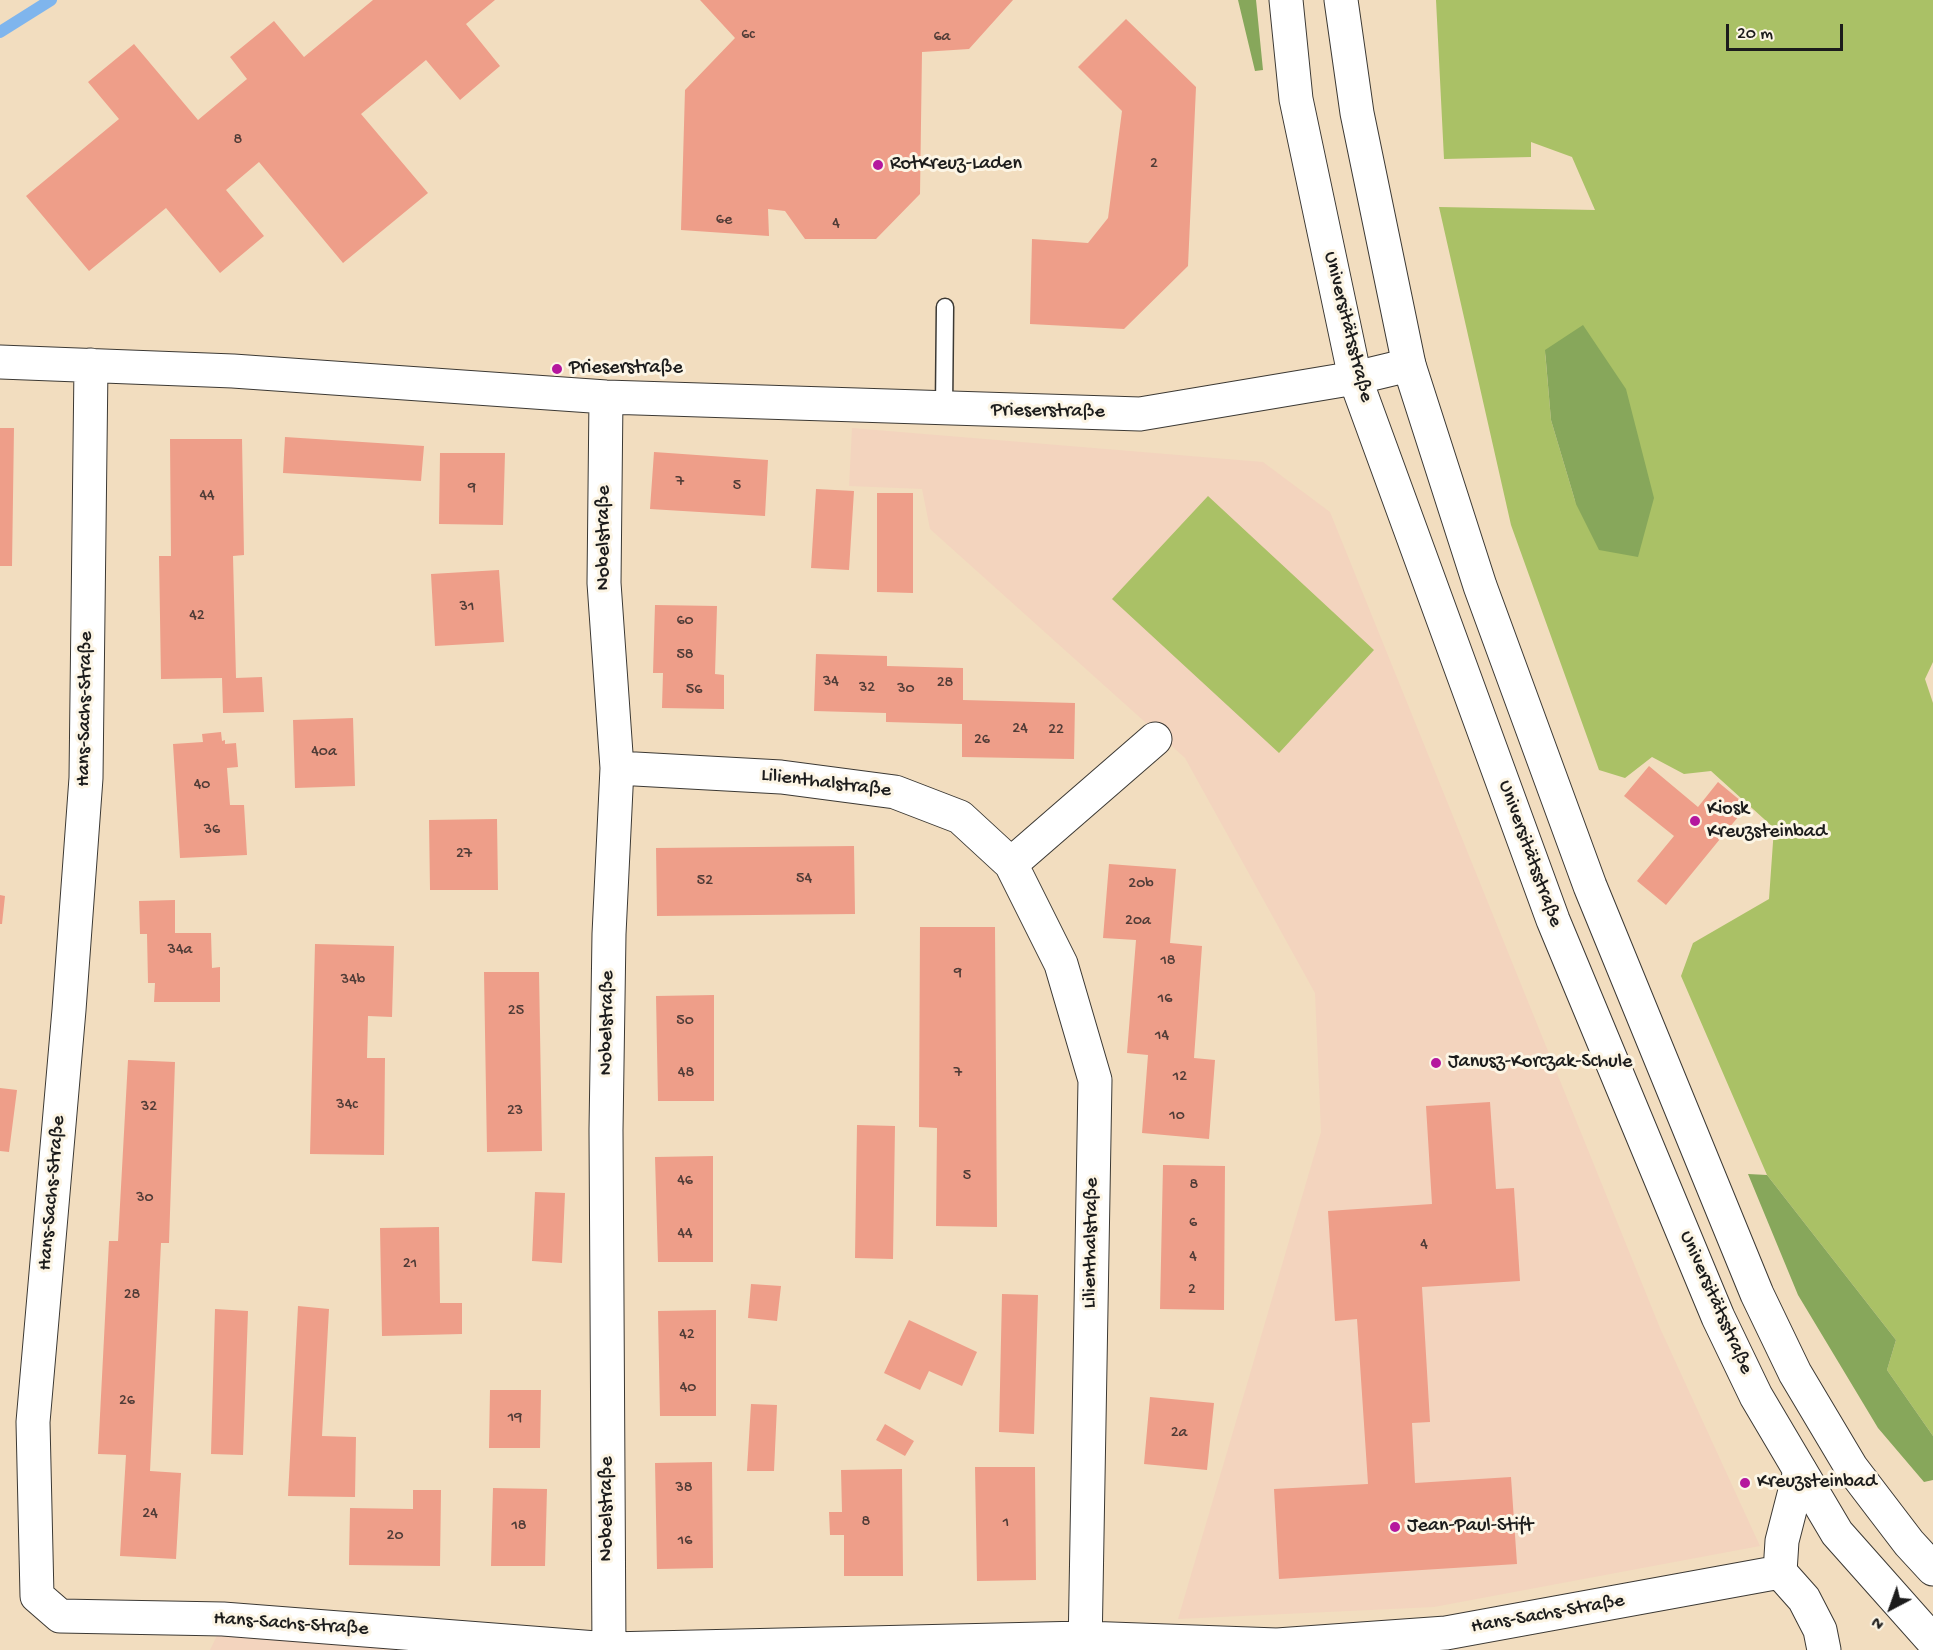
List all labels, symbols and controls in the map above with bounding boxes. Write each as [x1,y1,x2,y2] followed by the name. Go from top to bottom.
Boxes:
[1729,12,1846,50] scale bar
[1737,24,1773,45] text: 20 m
[741,26,755,46] house number: 6c
[934,28,950,48] house number: 6a
[234,131,242,151] house number: 8
[890,153,1022,177] place label: RotKreuz-Laden
[1150,155,1158,175] house number: 2
[871,158,885,172] marker: RotKreuz-Laden
[716,211,732,231] house number: 6e
[832,215,840,235] house number: 4
[1317,249,1377,405] street label: Universitätsstraße
[569,357,683,381] place label: Prieserstraße
[550,362,564,376] marker: Prieserstraße
[991,399,1105,425] street label: Prieserstraße
[676,473,684,493] house number: 7
[733,477,741,497] house number: 5
[468,479,476,499] house number: 9
[593,486,617,590] street label: Nobelstraße
[199,487,215,507] house number: 44
[460,598,474,618] house number: 31
[189,607,205,627] house number: 42
[676,612,694,632] house number: 60
[73,631,99,787] street label: Hans-Sachs-Straße
[676,646,694,666] house number: 58
[823,673,839,693] house number: 34
[937,674,953,694] house number: 28
[859,679,875,699] house number: 32
[897,680,915,700] house number: 30
[686,681,702,701] house number: 56
[1012,720,1028,740] house number: 24
[1048,721,1064,741] house number: 22
[974,731,990,751] house number: 26
[311,743,337,763] house number: 40a
[760,764,892,804] street label: Lilienthalstraße
[194,776,210,796] house number: 40
[1491,777,1567,931] street label: Universitätsstraße
[1707,798,1827,845] place label: Kiosk Kreuzsteinbad
[1688,814,1702,828] marker: Kiosk Kreuzsteinbad
[204,821,220,841] house number: 36
[456,845,472,865] house number: 27
[796,870,812,890] house number: 54
[697,872,713,892] house number: 52
[1128,875,1154,895] house number: 20b
[1125,912,1151,932] house number: 20a
[168,941,192,961] house number: 34a
[1160,952,1176,972] house number: 18
[954,964,962,984] house number: 9
[595,970,621,1076] street label: Nobelstraße
[341,971,365,991] house number: 34b
[1158,990,1172,1010] house number: 16
[508,1002,524,1022] house number: 25
[676,1012,694,1032] house number: 50
[1155,1027,1169,1047] house number: 14
[1448,1051,1632,1075] place label: Janusz-Korczak-Schule
[1429,1056,1443,1070] marker: Janusz-Korczak-Schule
[678,1064,694,1084] house number: 48
[954,1064,962,1084] house number: 7
[1173,1068,1187,1088] house number: 12
[336,1096,358,1116] house number: 34c
[141,1098,157,1118] house number: 32
[507,1102,523,1122] house number: 23
[1169,1107,1185,1127] house number: 10
[34,1115,72,1271] street label: Hans-Sachs-Straße
[963,1167,971,1187] house number: 5
[677,1172,693,1192] house number: 46
[1190,1176,1198,1196] house number: 8
[1079,1177,1105,1309] street label: Lilienthalstraße
[136,1189,154,1209] house number: 30
[1189,1214,1197,1234] house number: 6
[677,1225,693,1245] house number: 44
[1673,1228,1757,1378] street label: Universitätsstraße
[1420,1236,1428,1256] house number: 4
[1189,1248,1197,1268] house number: 4
[403,1255,417,1275] house number: 21
[1188,1281,1196,1301] house number: 2
[124,1286,140,1306] house number: 28
[679,1326,695,1346] house number: 42
[680,1379,696,1399] house number: 40
[119,1392,135,1412] house number: 26
[508,1409,522,1429] house number: 19
[1171,1424,1187,1444] house number: 2a
[596,1457,620,1561] street label: Nobelstraße
[1757,1471,1877,1495] place label: Kreuzsteinbad
[1738,1476,1752,1490] marker: Kreuzsteinbad
[675,1479,693,1499] house number: 38
[142,1505,158,1525] house number: 24
[862,1513,870,1533] house number: 8
[1003,1514,1009,1534] house number: 1
[1407,1515,1533,1539] place label: Jean-Paul-Stift
[511,1517,527,1537] house number: 18
[1388,1520,1402,1534] marker: Jean-Paul-Stift
[387,1527,403,1547] house number: 20
[678,1532,692,1552] house number: 16
[1861,1578,1921,1638] north arrow
[1469,1590,1627,1640] street label: Hans-Sachs-Straße
[213,1608,369,1642] street label: Hans-Sachs-Straße
[1869,1611,1889,1633] text: N

